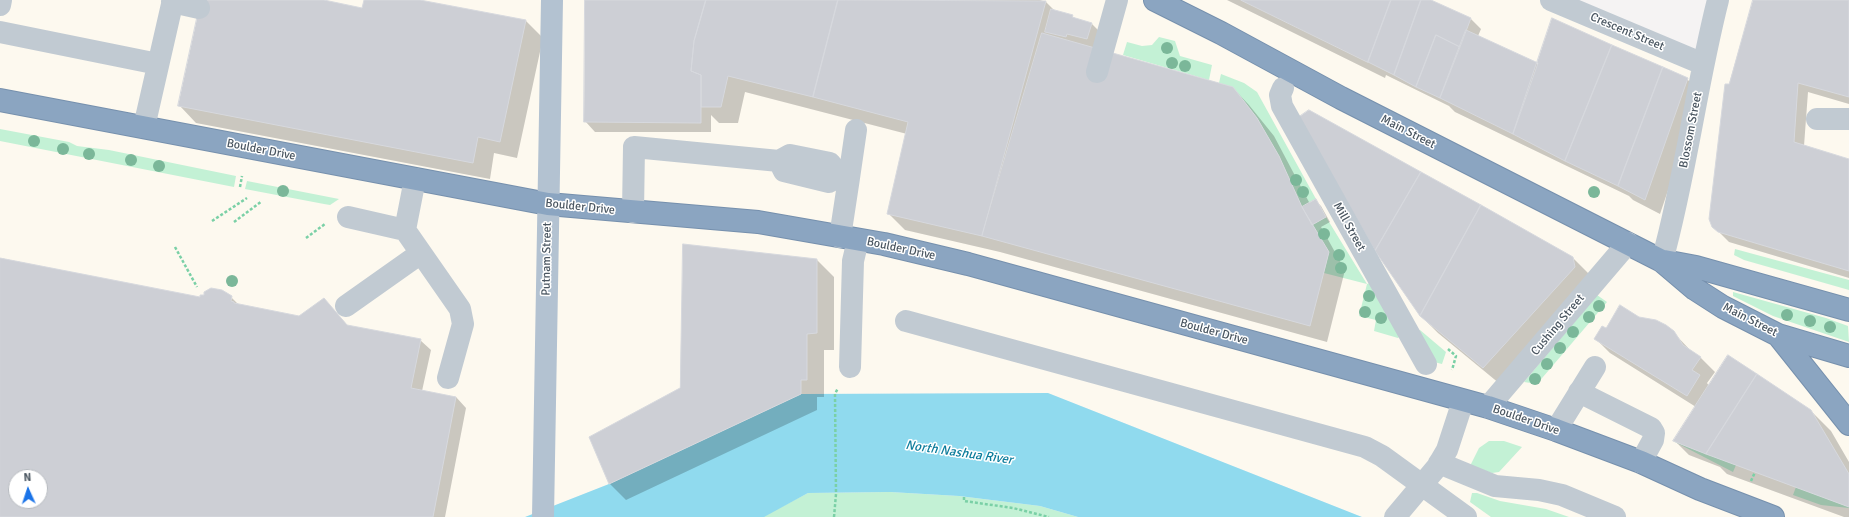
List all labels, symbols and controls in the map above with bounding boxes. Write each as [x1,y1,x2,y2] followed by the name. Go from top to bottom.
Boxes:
[1588,10,1666,54] street label: Crescent Street
[1677,91,1705,169] street label: Blossom Street
[1378,112,1438,152] street label: Main Street
[225,136,297,164] street label: Boulder Drive
[545,196,615,218] street label: Boulder Drive
[1330,200,1368,254] street label: Mill Street
[539,222,555,296] street label: Putnam Street
[865,235,937,263] street label: Boulder Drive
[1528,291,1588,359] street label: Cushing Street
[1720,300,1780,340] street label: Main Street
[1178,316,1250,348] street label: Boulder Drive
[1491,402,1561,438] street label: Boulder Drive
[904,438,1014,468] water label: North Nashua River
[8,469,48,509] north arrow
[23,471,32,484] text: N

